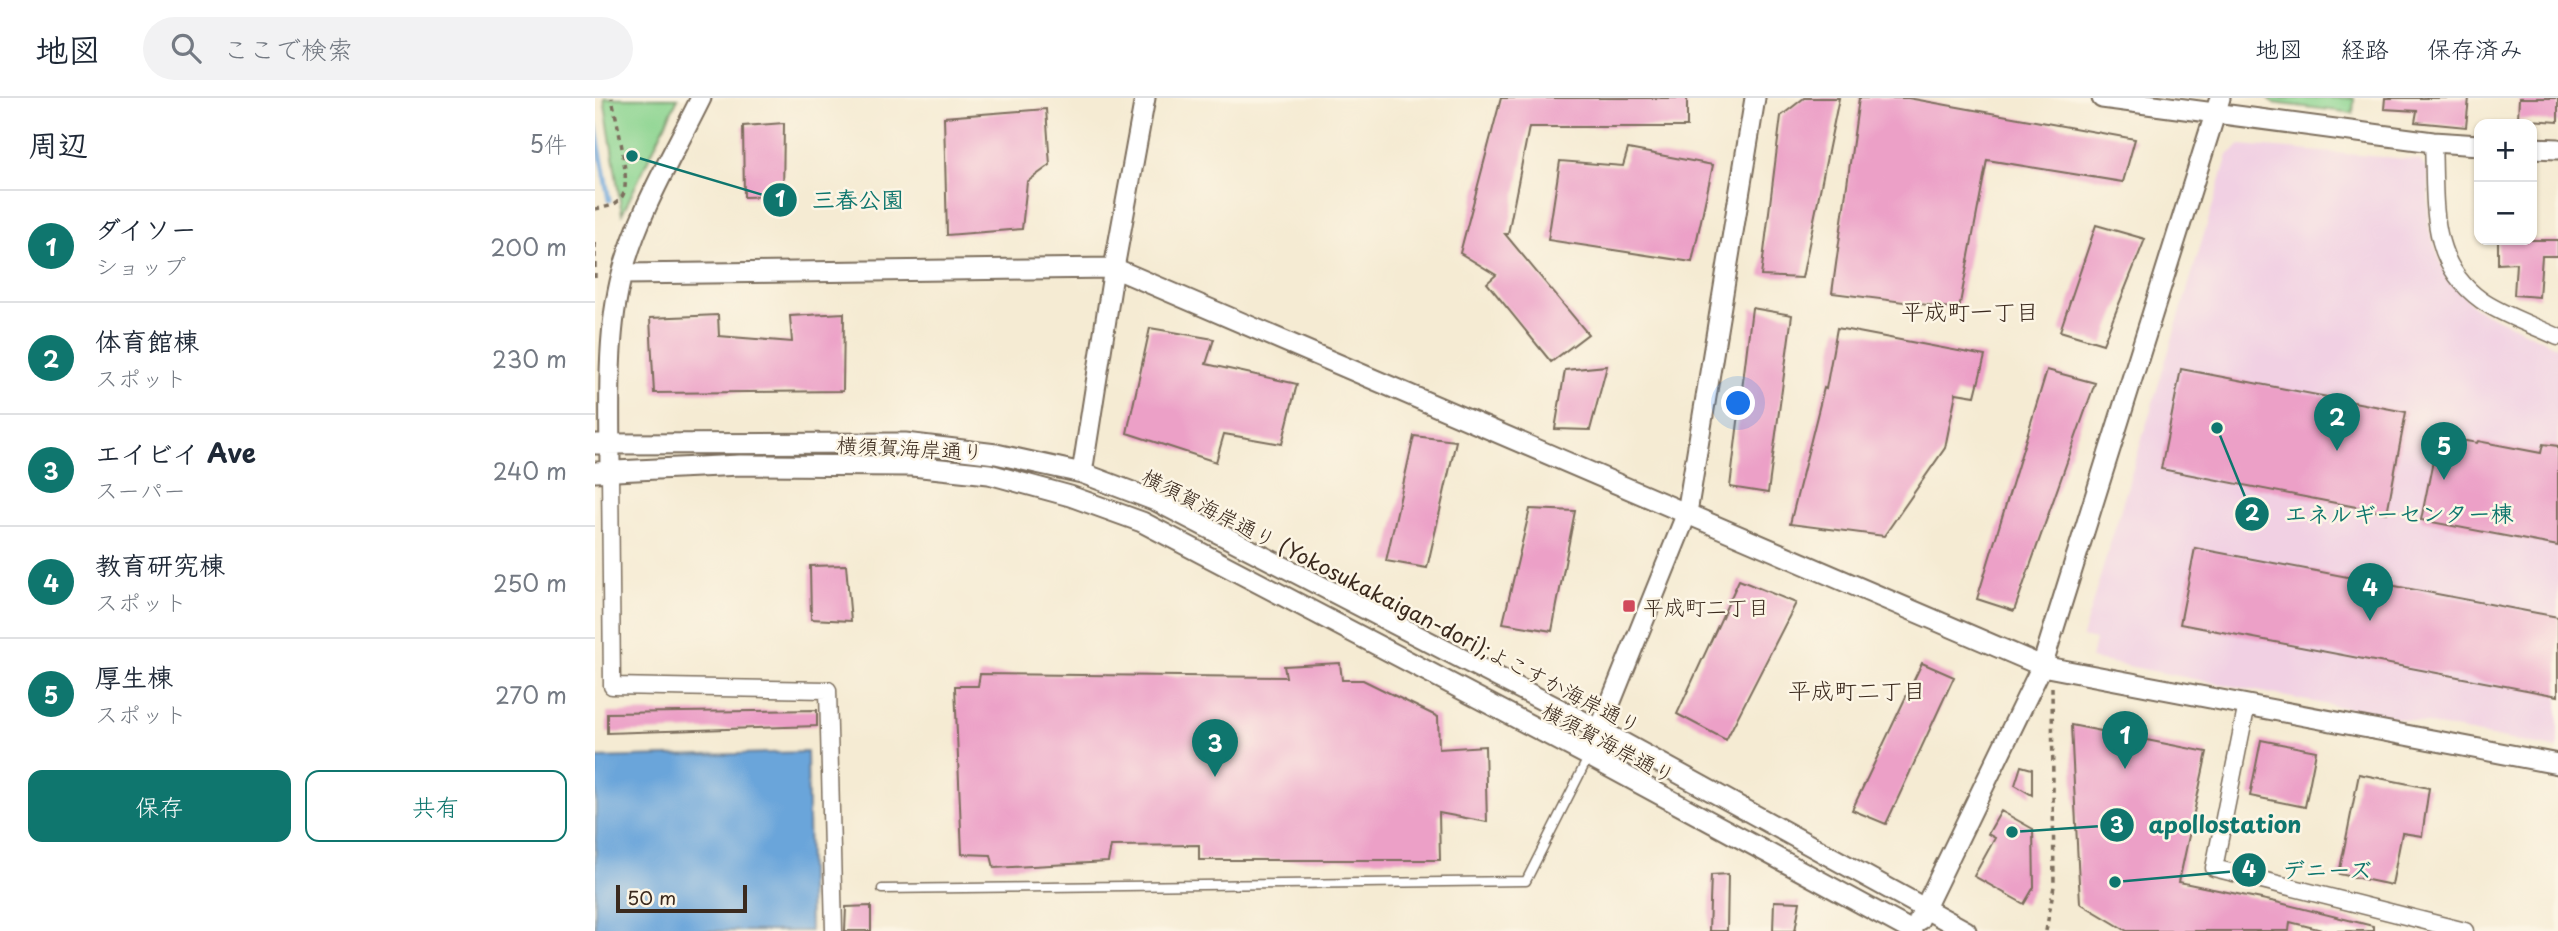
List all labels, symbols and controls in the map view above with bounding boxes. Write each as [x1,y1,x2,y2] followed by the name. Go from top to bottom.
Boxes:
[143,17,633,80] search box
[35,23,101,73] text: 地図
[167,29,205,67] icon: search
[223,29,353,68] text: ここで検索
[2255,30,2303,66] text: 地図
[2341,30,2389,66] text: 経路
[2427,30,2523,66] text: 保存済み
[2474,119,2537,245] map controls
[2474,119,2537,182] button: +
[28,121,88,166] text: 周辺
[529,126,567,161] text: 5件
[763,178,918,222] callout: 三春公園
[812,181,904,216] text: 三春公園
[775,182,785,214] text: 1
[2474,182,2537,245] button: −
[95,209,196,248] text: ダイソー
[46,229,57,264] text: 1
[490,229,567,264] text: 200 m
[95,248,186,283] text: ショップ
[1901,293,2039,328] district label: 平成町一丁目
[95,321,199,360] text: 体育館棟
[43,341,59,376] text: 2
[492,341,567,376] text: 230 m
[95,360,187,395] text: スポット
[1721,386,1755,420] your location
[2314,393,2360,451] pin: 2
[2421,422,2467,480] pin: 5
[836,427,984,467] street label: 横須賀海岸通り
[95,433,256,472] text: エイビイ Ave
[43,453,59,488] text: 3
[493,453,567,488] text: 240 m
[1137,459,1647,741] street label: 横須賀海岸通り (Yokosukakaigan-dori);よこすか海岸通り
[95,472,186,507] text: スーパー
[2235,492,2528,536] callout: エネルギーセンター棟
[2284,495,2514,530] text: エネルギーセンター棟
[2245,496,2260,528] text: 2
[95,545,225,584] text: 教育研究棟
[2347,563,2393,621] pin: 4
[43,565,59,600] text: 4
[493,565,567,600] text: 250 m
[95,584,187,619] text: スポット
[1643,590,1769,622] place label: 平成町二丁目
[1621,598,1637,614] marker: 平成町二丁目
[95,657,173,696] text: 厚生棟
[1788,672,1926,707] district label: 平成町二丁目
[44,677,58,712] text: 5
[495,677,567,712] text: 270 m
[1537,693,1681,791] street label: 横須賀海岸通り
[95,696,187,731] text: スポット
[2102,711,2148,769] pin: 1
[1192,719,1238,777] pin: 3
[28,770,291,842] button: 保存
[305,770,567,842] button: 共有
[2100,803,2316,847] callout: apollostation
[2148,806,2302,841] text: apollostation
[2110,808,2124,840] text: 3
[2232,848,2387,892] callout: デニーズ
[2282,851,2372,886] text: デニーズ
[2242,852,2256,884] text: 4
[616,882,747,914] scale bar
[627,883,676,911] text: 50 m

